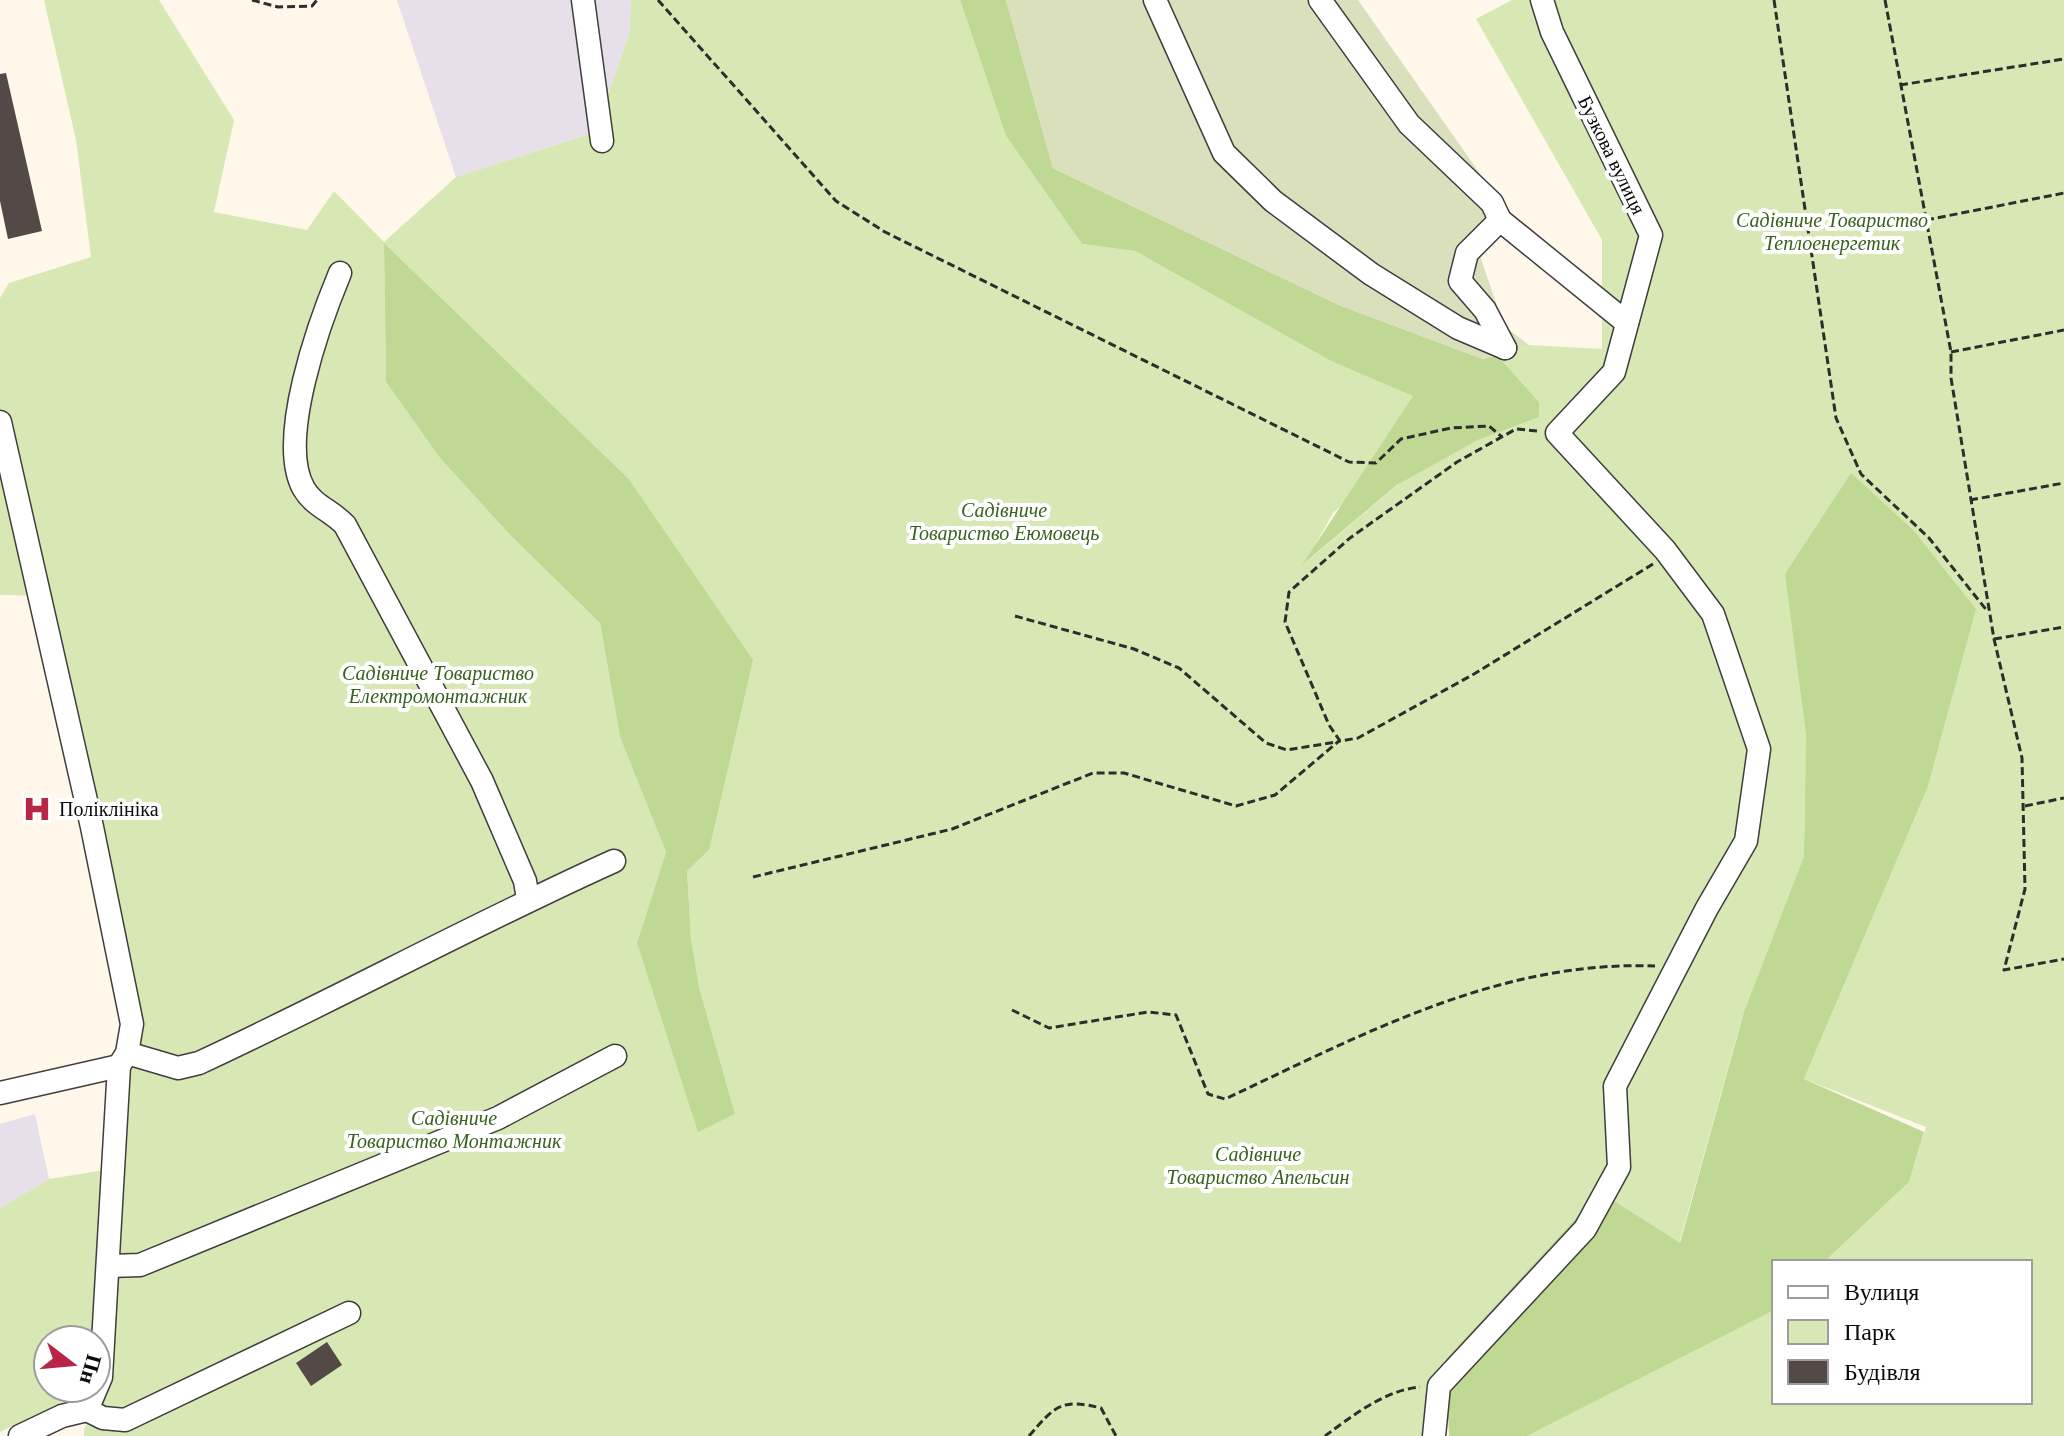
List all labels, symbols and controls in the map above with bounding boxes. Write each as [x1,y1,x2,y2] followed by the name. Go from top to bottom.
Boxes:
[1573,92,1650,218] street label: Бузкова вулиця
[1736,209,1928,255] park label: Садівниче Товариство Теплоенергетик
[909,499,1099,545] park label: Садівниче Товариство Еюмовець
[342,662,534,708] park label: Садівниче Товариство Електромонтажник
[22,794,52,824] hospital icon: Поліклініка
[59,798,159,820] place label: Поліклініка
[347,1107,562,1153] park label: Садівниче Товариство Монтажник
[1167,1143,1350,1189] park label: Садівниче Товариство Апельсин
[1772,1260,2032,1404] legend
[1844,1279,1919,1305] text: Вулиця
[1844,1319,1896,1345] text: Парк
[32,1324,112,1404] north arrow
[75,1352,107,1387] text: Пн
[1844,1359,1921,1385] text: Будівля

